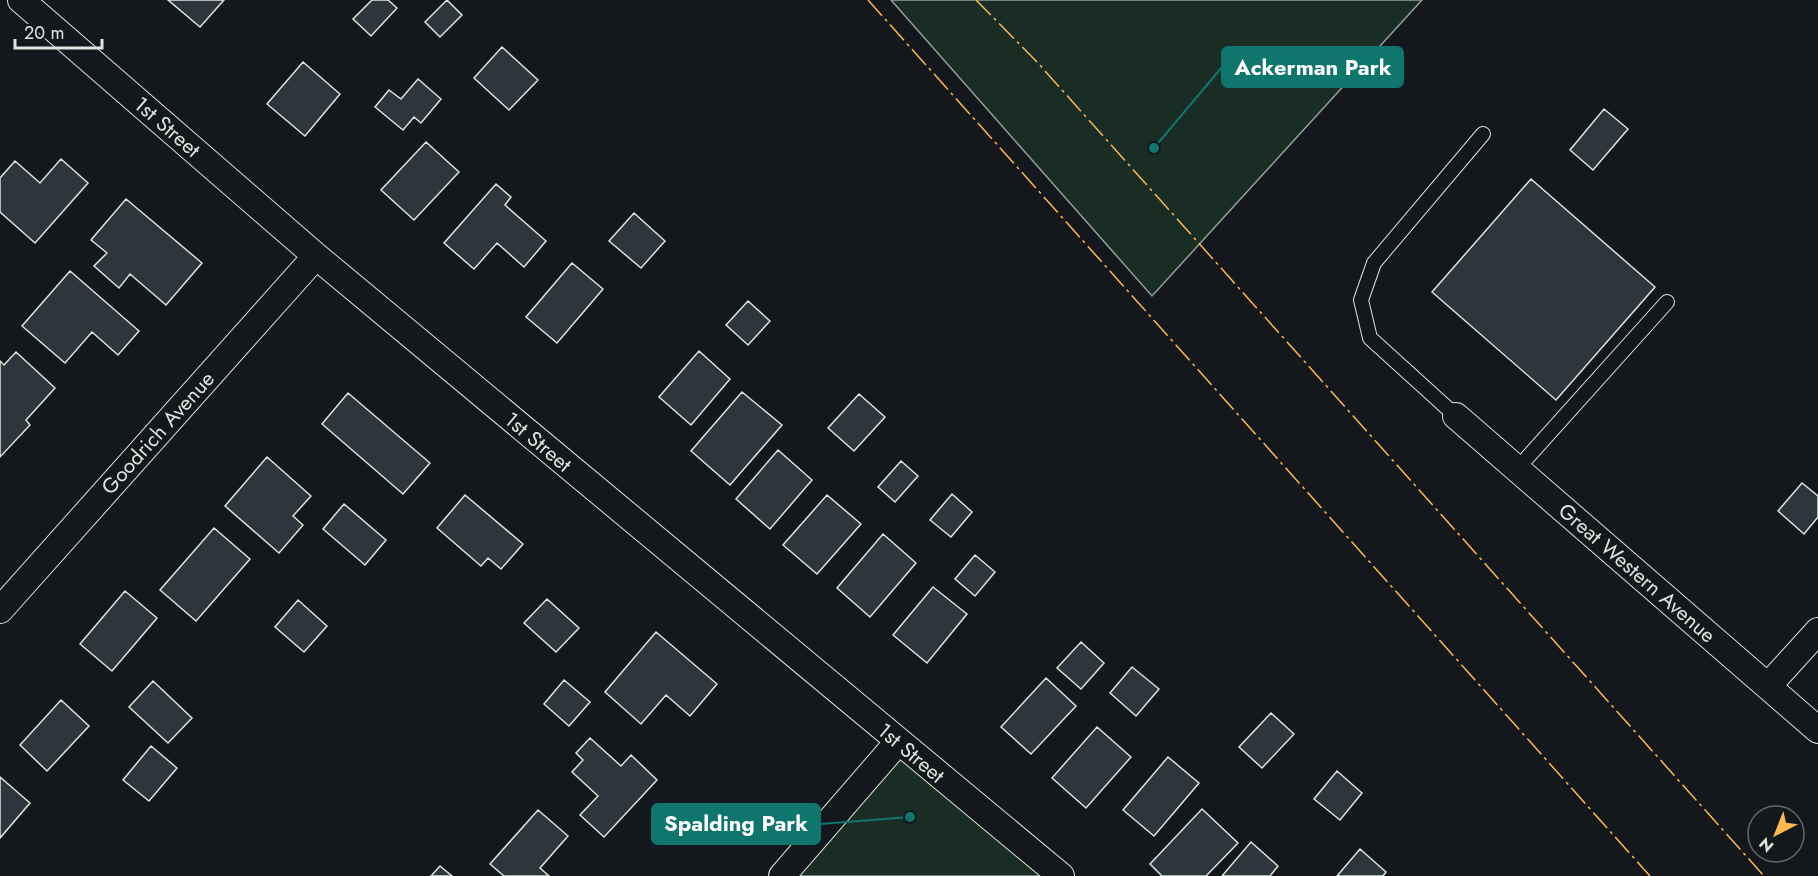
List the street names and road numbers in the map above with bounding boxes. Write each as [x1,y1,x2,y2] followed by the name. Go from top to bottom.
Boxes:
[127,90,207,164] street label: 1st Street
[94,365,222,501] street label: Goodrich Avenue
[498,405,578,479] street label: 1st Street
[1552,496,1722,650] street label: Great Western Avenue
[871,716,951,790] street label: 1st Street

